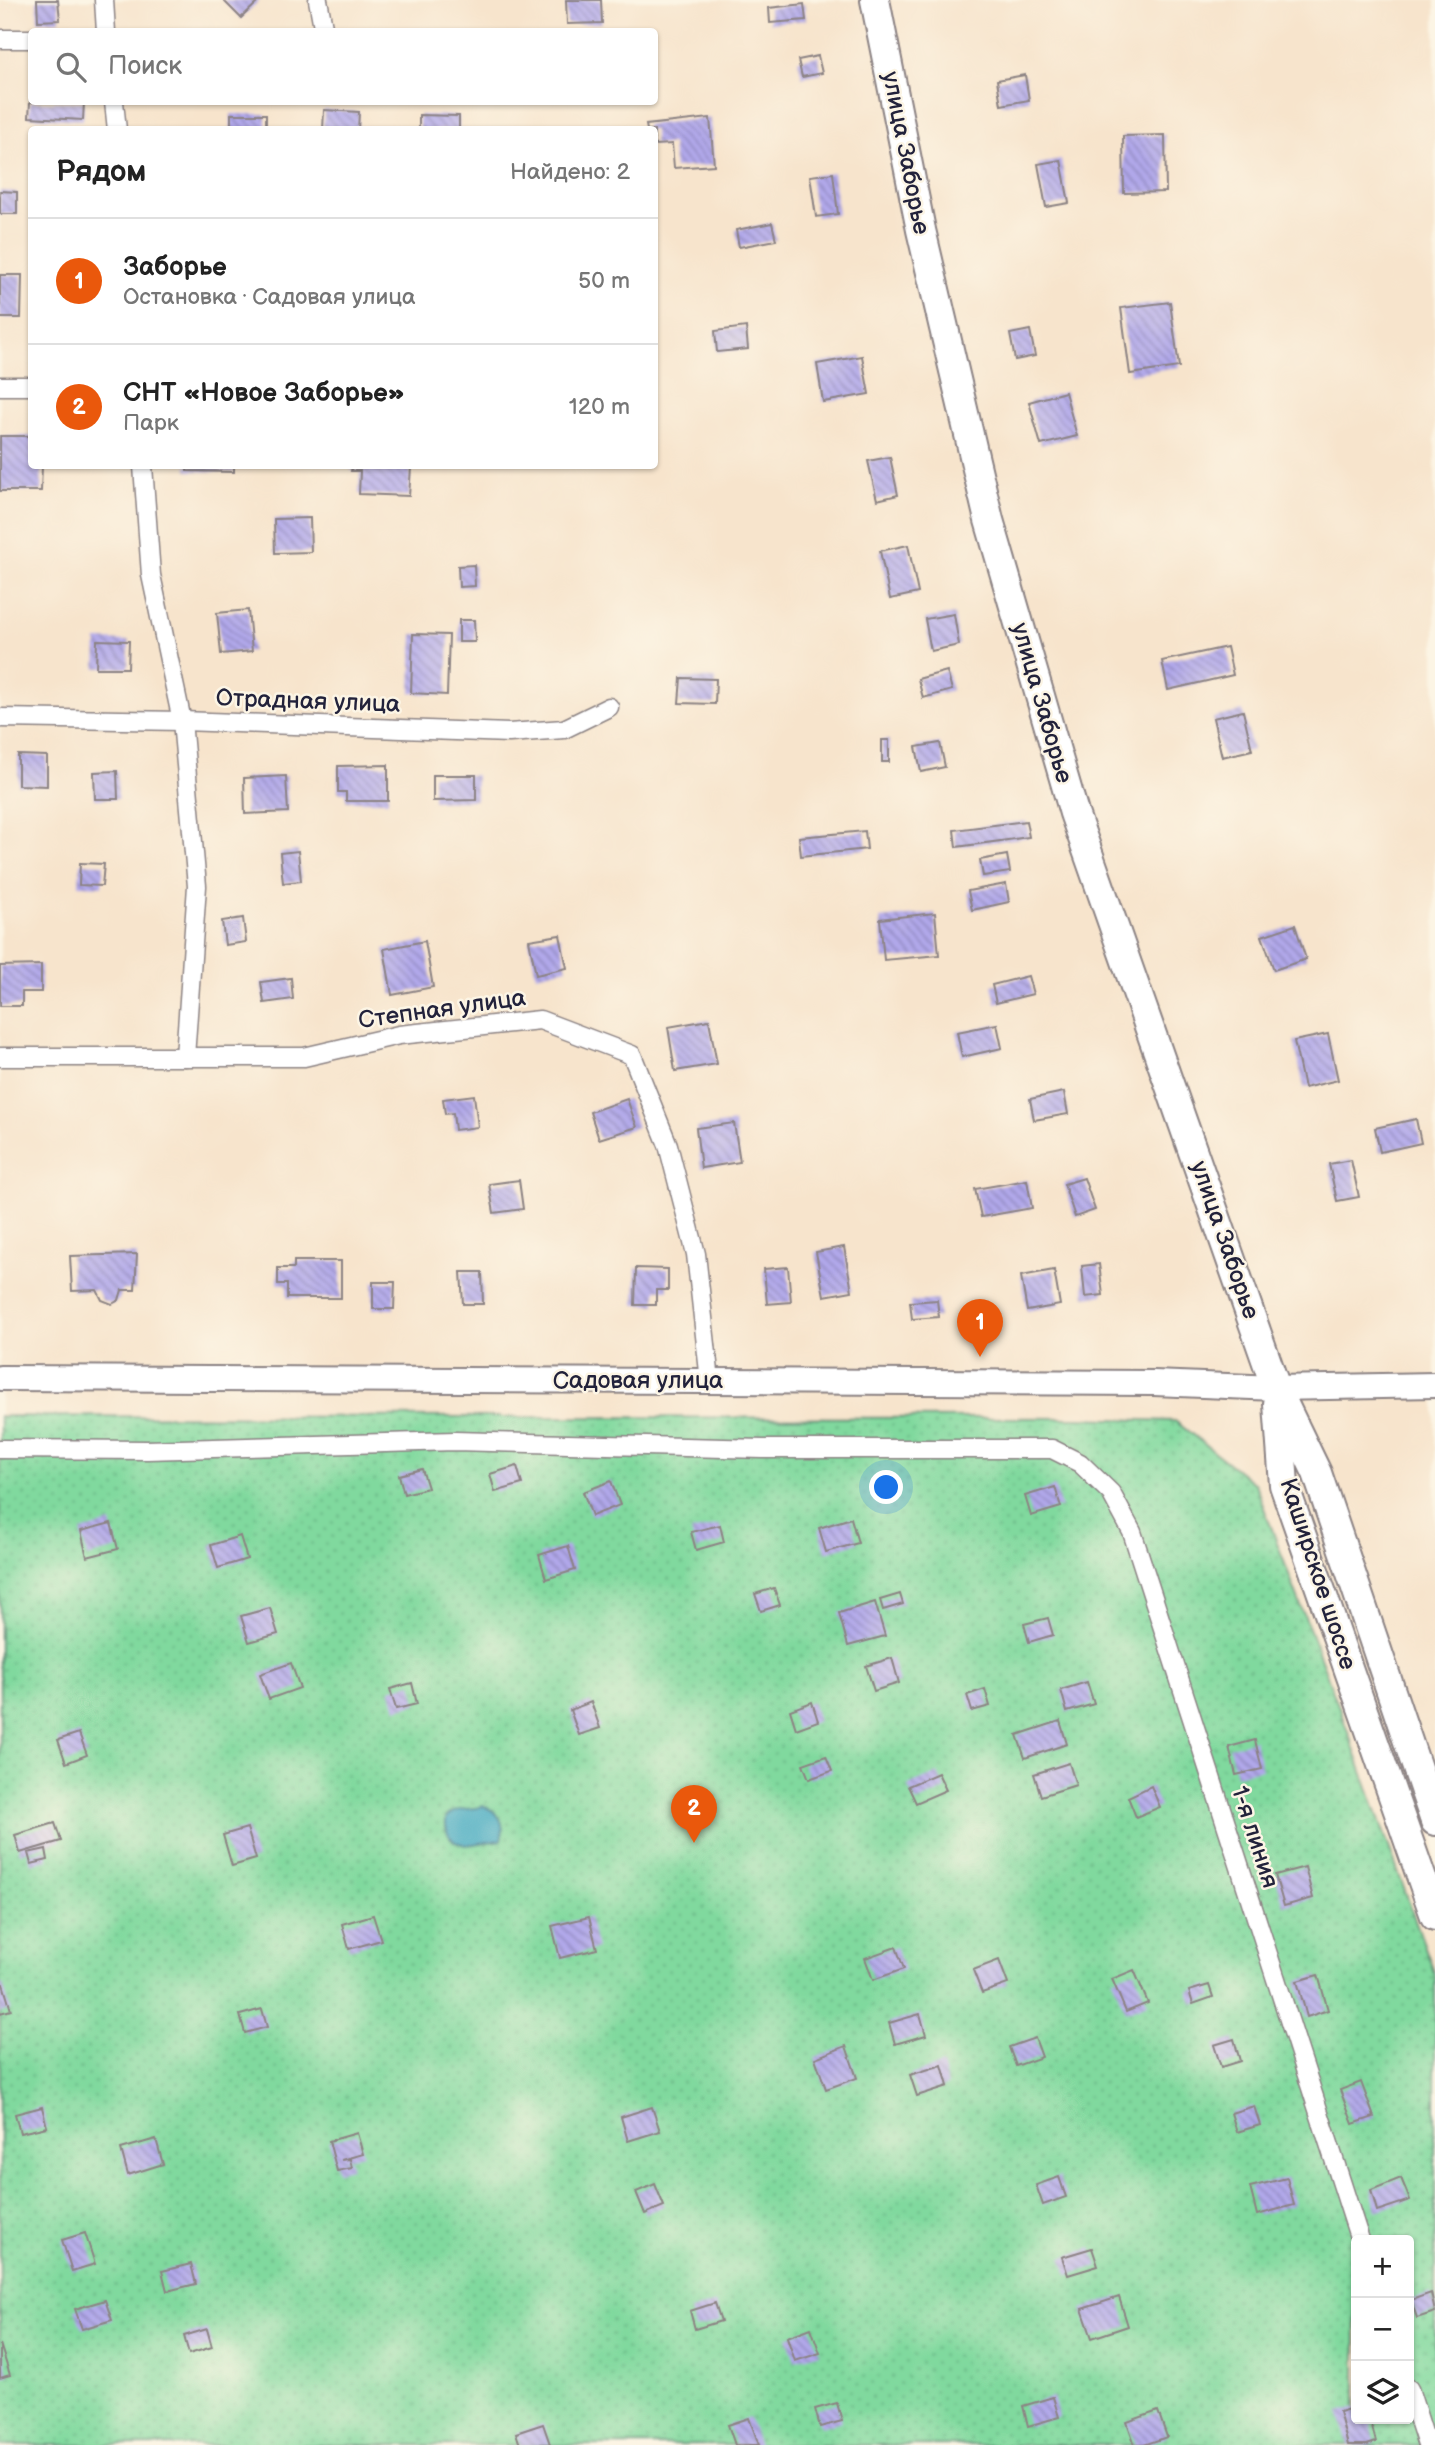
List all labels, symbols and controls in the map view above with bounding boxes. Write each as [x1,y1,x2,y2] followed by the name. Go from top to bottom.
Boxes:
[28,28,658,105] search box
[52,48,90,86] icon: search
[108,51,182,82] text: Поиск
[876,69,936,237] street label: улица Заборье
[56,154,146,190] text: Рядом
[510,158,630,186] text: Найдено: 2
[123,252,227,283] text: Заборье
[74,267,84,295] text: 1
[578,267,630,295] text: 50 m
[123,283,416,311] text: Остановка · Садовая улица
[123,378,405,409] text: СНТ «Новое Заборье»
[72,393,86,421] text: 2
[569,393,630,421] text: 120 m
[123,409,179,437] text: Парк
[1005,619,1079,787] street label: улица Заборье
[215,683,401,719] street label: Отрадная улица
[356,983,528,1035] street label: Степная улица
[1184,1157,1266,1323] street label: улица Заборье
[957,1299,1003,1357] pin: 1
[553,1366,723,1395] street label: Садовая улица
[869,1470,903,1504] your location
[1273,1475,1363,1673] street label: Каширское шоссе
[1225,1782,1285,1892] street label: 1-я линия
[671,1785,717,1843] pin: 2
[1351,2235,1414,2424] map controls
[1351,2235,1414,2298] button: +
[1351,2298,1414,2361] button: −
[1351,2361,1414,2424] button: layers

